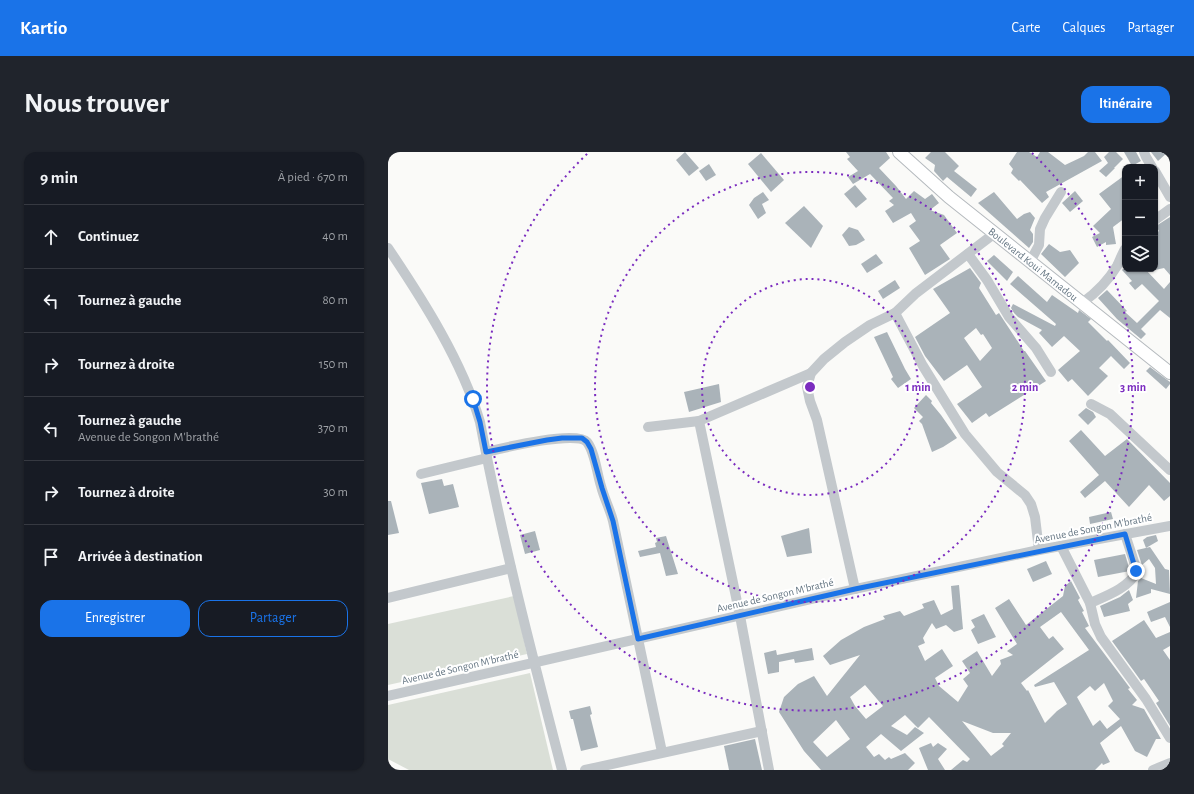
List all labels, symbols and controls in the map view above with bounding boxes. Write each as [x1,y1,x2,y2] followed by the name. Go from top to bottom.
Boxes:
[20,19,67,38] text: Kartio
[1012,21,1040,35] text: Carte
[1062,21,1106,35] text: Calques
[1128,21,1174,35] text: Partager
[1081,86,1170,123] button: Itinéraire
[24,90,169,118] text: Nous trouver
[1122,164,1158,272] map controls
[1122,164,1158,200] button: +
[40,169,78,186] text: 9 min
[278,171,348,184] text: À pied · 670 m
[1122,200,1158,236] button: −
[40,226,62,248] icon: ahead
[986,226,1080,304] street label: Boulevard Koui Mamadou
[78,229,139,244] text: Continuez
[322,230,348,243] text: 40 m
[1122,236,1158,272] button: layers
[40,290,62,312] icon: left
[78,293,181,308] text: Tournez à gauche
[322,294,348,307] text: 80 m
[40,354,62,376] icon: right
[78,357,175,372] text: Tournez à droite
[319,358,348,371] text: 150 m
[803,380,817,394] centre of rings
[905,381,931,393] text: 1 min
[1012,381,1038,393] text: 2 min
[1120,381,1146,393] text: 3 min
[464,390,482,408] route start
[78,413,181,428] text: Tournez à gauche
[40,418,62,440] icon: left
[318,422,348,435] text: 370 m
[78,431,219,444] text: Avenue de Songon M'brathé
[40,482,62,504] icon: right
[78,485,175,500] text: Tournez à droite
[323,486,348,499] text: 30 m
[1033,512,1153,545] street label: Avenue de Songon M'brathé
[40,546,62,568] icon: arrive
[78,549,203,564] text: Arrivée à destination
[1127,562,1145,580] route end
[716,577,835,614] street label: Avenue de Songon M'brathé
[40,600,190,637] button: Enregistrer
[198,600,348,637] button: Partager
[401,649,520,686] street label: Avenue de Songon M'brathé

